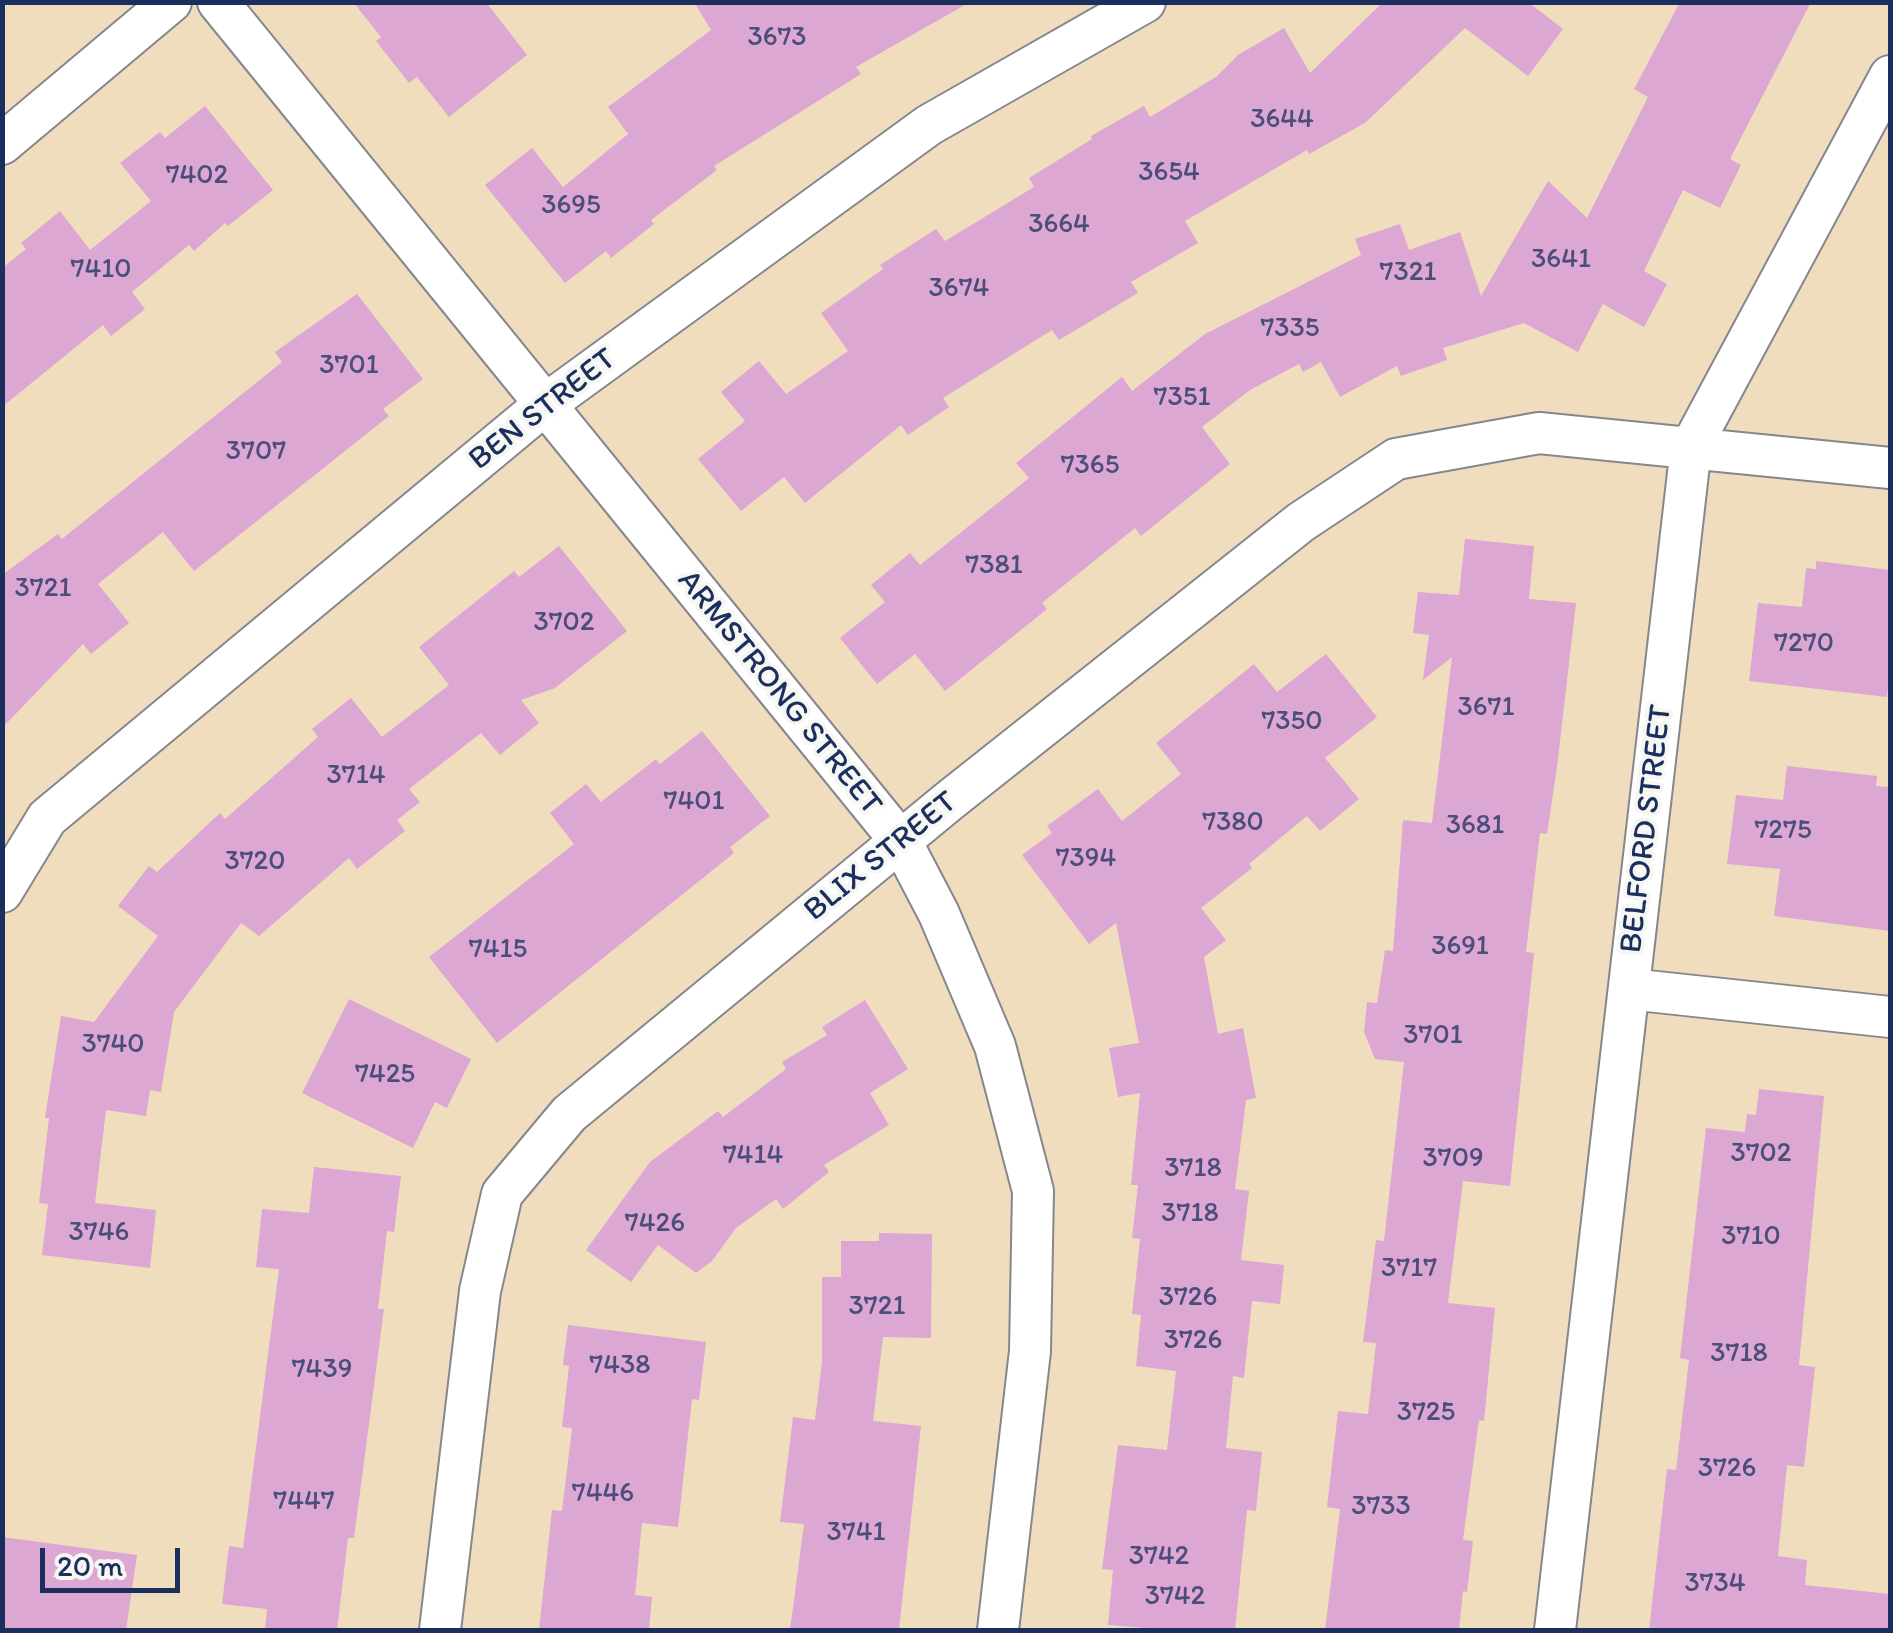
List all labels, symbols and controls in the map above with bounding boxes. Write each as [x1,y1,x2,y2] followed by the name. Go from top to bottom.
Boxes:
[747,21,807,55] house number: 3673
[1250,103,1314,137] house number: 3644
[1138,156,1200,190] house number: 3654
[166,159,228,193] house number: 7402
[541,189,601,223] house number: 3695
[1028,208,1090,242] house number: 3664
[1531,243,1591,277] house number: 3641
[71,253,131,287] house number: 7410
[1380,256,1436,290] house number: 7321
[929,272,989,306] house number: 3674
[1260,312,1320,346] house number: 7335
[462,341,624,479] street label: BEN STREET
[319,349,379,383] house number: 3701
[1154,381,1210,415] house number: 7351
[226,435,286,469] house number: 3707
[1061,449,1119,483] house number: 7365
[965,549,1023,583] house number: 7381
[668,563,890,823] street label: ARMSTRONG STREET
[15,572,71,606] house number: 3721
[533,606,595,640] house number: 3702
[1774,627,1834,661] house number: 7270
[1458,691,1514,725] house number: 3671
[1613,703,1681,955] street label: BELFORD STREET
[1261,705,1323,739] house number: 7350
[327,759,385,793] house number: 3714
[797,784,965,930] street label: BLIX STREET
[664,785,724,819] house number: 7401
[1202,806,1264,840] house number: 7380
[1446,809,1504,843] house number: 3681
[1754,814,1812,848] house number: 7275
[1056,842,1116,876] house number: 7394
[224,845,286,879] house number: 3720
[1431,930,1489,964] house number: 3691
[469,933,527,967] house number: 7415
[1403,1019,1463,1053] house number: 3701
[81,1028,145,1062] house number: 3740
[355,1058,415,1092] house number: 7425
[1730,1137,1792,1171] house number: 3702
[723,1139,783,1173] house number: 7414
[1422,1142,1484,1176] house number: 3709
[1164,1152,1222,1186] house number: 3718
[1161,1197,1219,1231] house number: 3718
[625,1207,685,1241] house number: 7426
[69,1216,129,1250] house number: 3746
[1721,1220,1781,1254] house number: 3710
[1381,1252,1437,1286] house number: 3717
[1159,1281,1217,1315] house number: 3726
[849,1290,905,1324] house number: 3721
[1164,1324,1222,1358] house number: 3726
[1710,1337,1768,1371] house number: 3718
[589,1349,651,1383] house number: 7438
[292,1353,352,1387] house number: 7439
[1397,1396,1455,1430] house number: 3725
[1698,1452,1756,1486] house number: 3726
[572,1477,634,1511] house number: 7446
[273,1485,335,1519] house number: 7447
[1351,1490,1411,1524] house number: 3733
[827,1516,885,1550] house number: 3741
[45,1528,185,1590] scale bar
[1129,1540,1189,1574] house number: 3742
[57,1547,123,1584] text: 20 m
[1684,1567,1746,1601] house number: 3734
[1145,1580,1205,1614] house number: 3742

